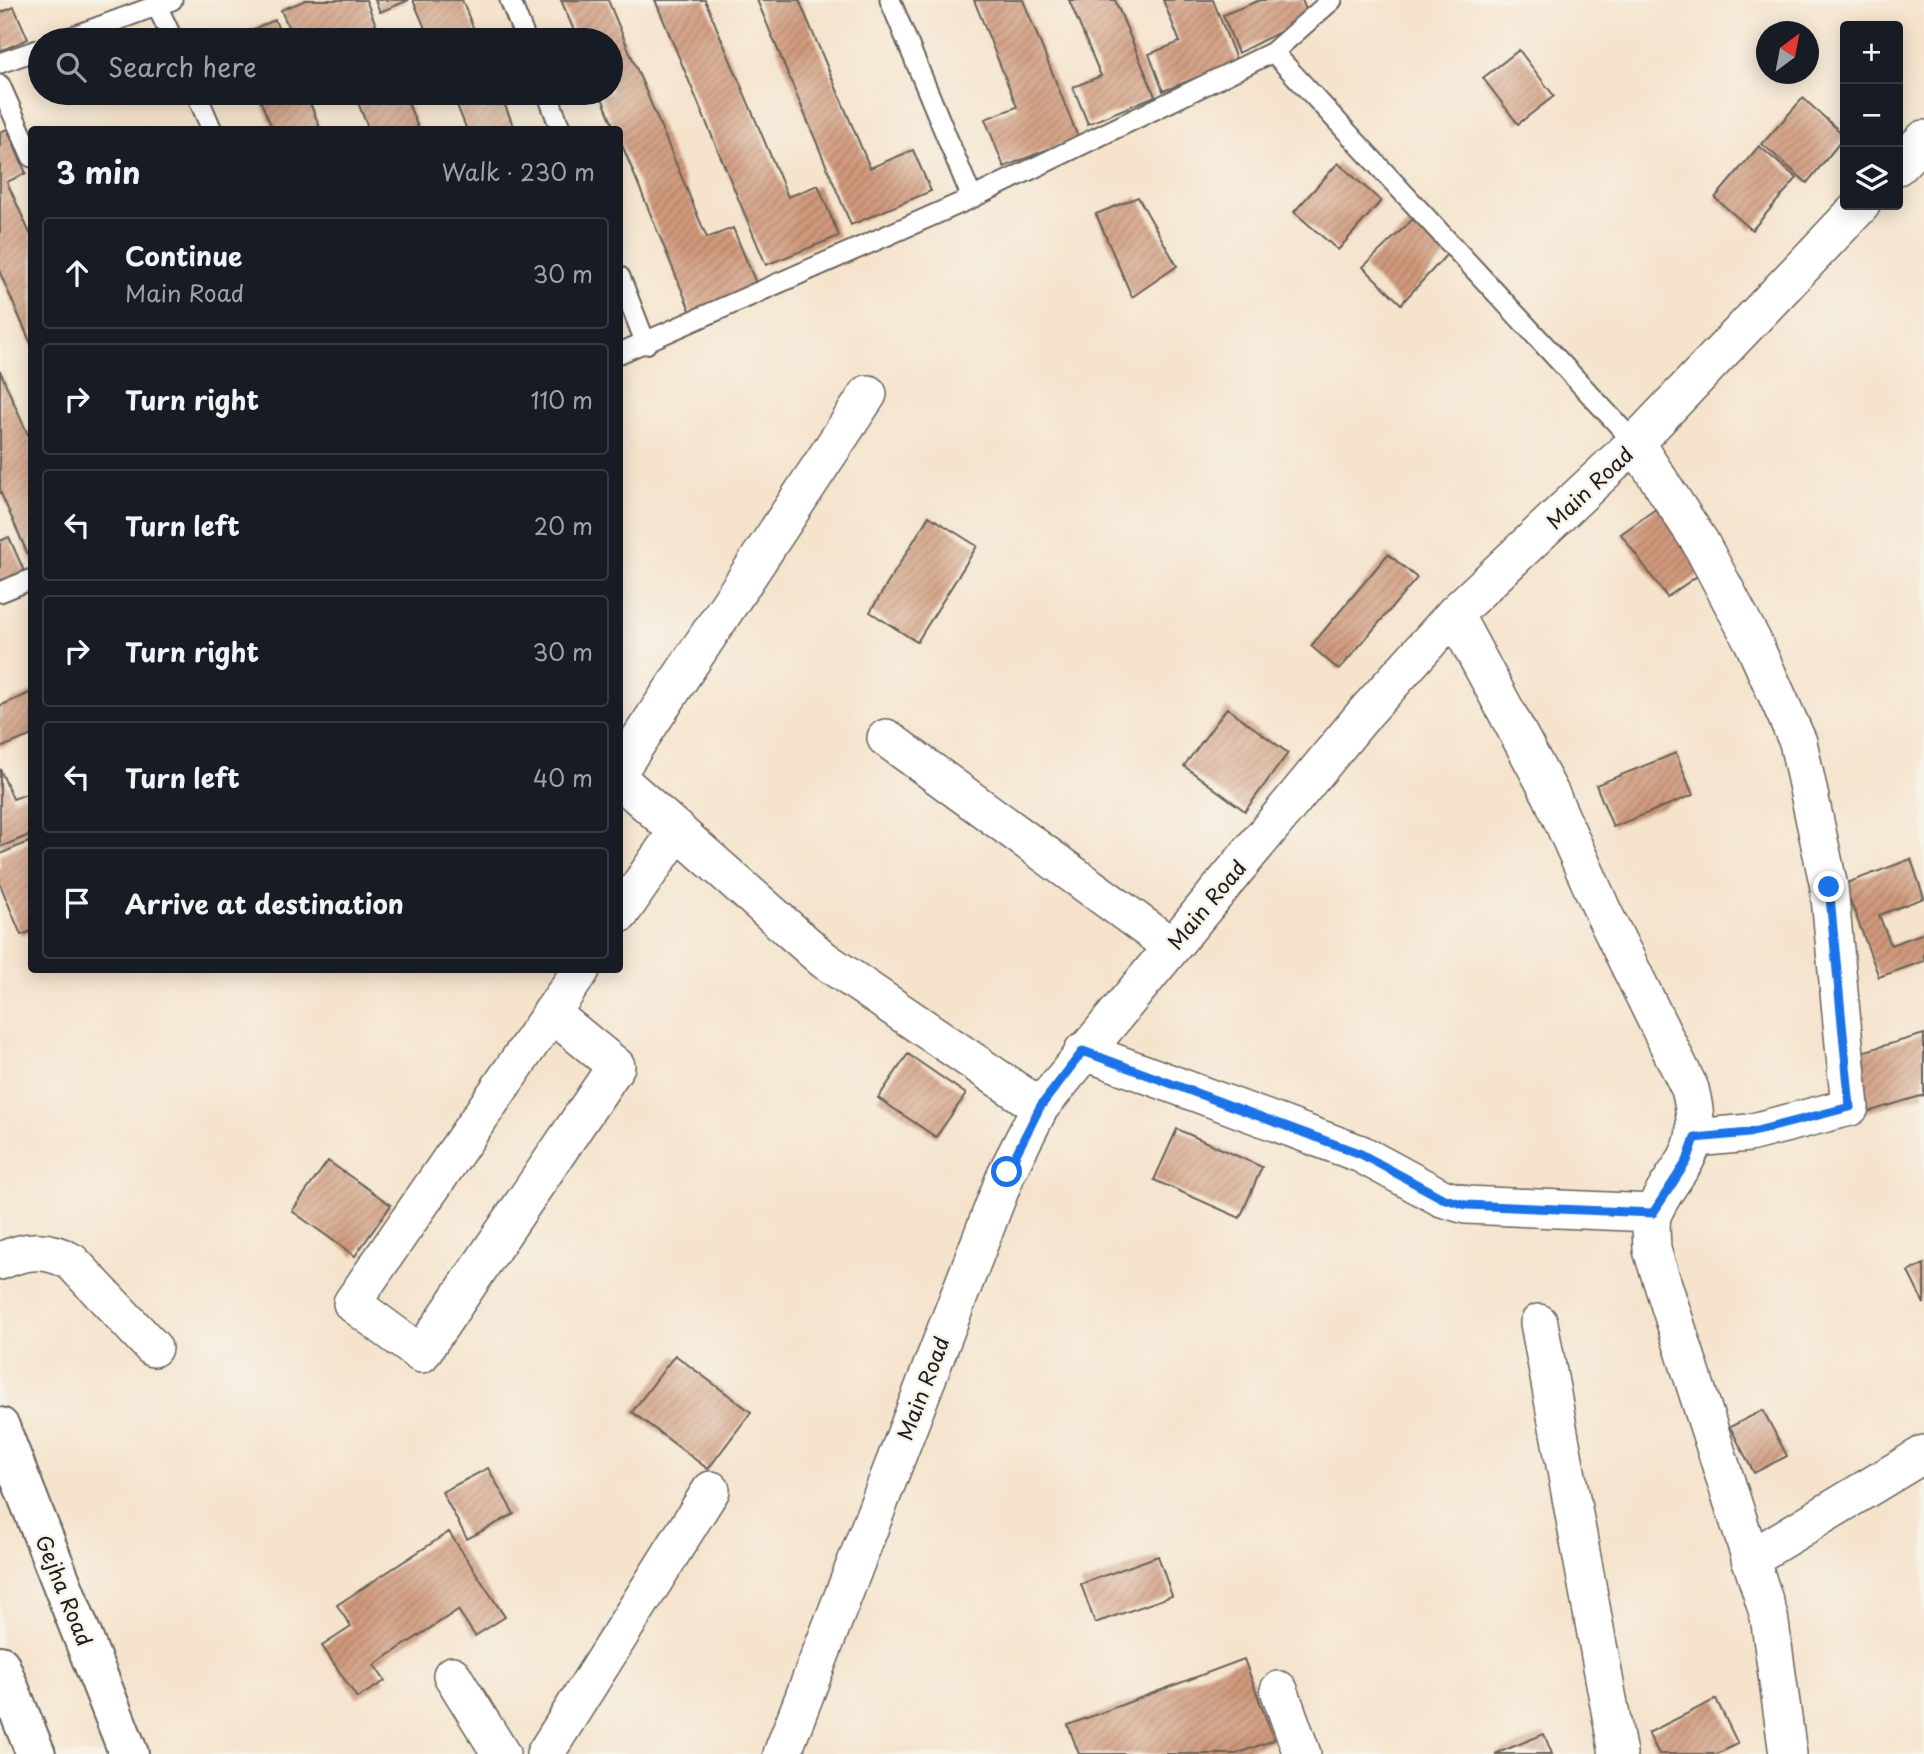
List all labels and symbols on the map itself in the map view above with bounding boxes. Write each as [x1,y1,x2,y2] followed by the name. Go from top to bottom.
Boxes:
[1756,21,1819,84] north arrow
[1538,438,1640,536] street label: Main Road
[1159,852,1253,956] street label: Main Road
[1813,871,1844,902] route end
[991,1156,1022,1187] route start
[888,1331,956,1445] street label: Main Road
[28,1530,102,1650] street label: Gejha Road

